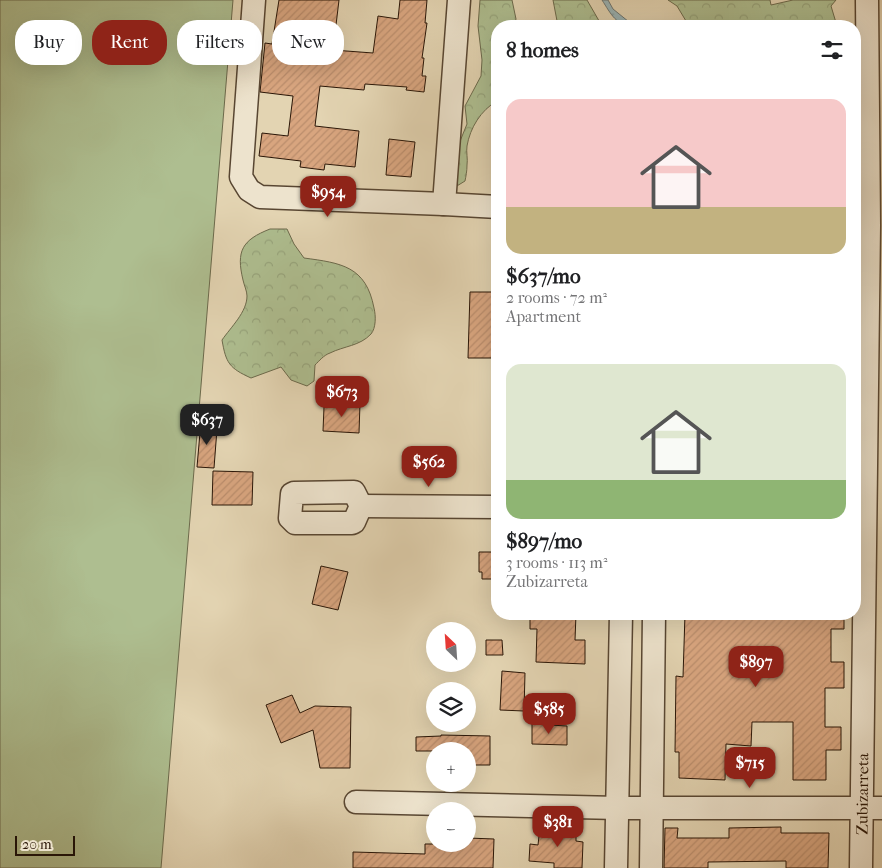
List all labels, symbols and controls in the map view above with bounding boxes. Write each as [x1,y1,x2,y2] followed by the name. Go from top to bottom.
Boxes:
[15,20,82,65] chip: Buy
[92,20,167,65] chip: Rent
[177,20,262,65] chip: Filters
[272,20,344,65] chip: New
[818,36,846,64] icon: filters
[506,38,579,62] text: 8 homes
[631,132,721,222] icon: home
[298,176,358,218] pin: $954
[311,182,345,201] text: $954
[506,264,581,288] text: $637/mo
[506,288,607,307] text: 2 rooms · 72 m²
[506,307,581,326] text: Apartment
[312,376,372,418] pin: $673
[326,382,358,401] text: $673
[631,397,721,487] icon: home
[177,404,237,446] pin: $637
[191,410,223,429] text: $637
[399,446,459,488] pin: $562
[413,452,445,471] text: $562
[506,529,582,553] text: $897/mo
[506,553,607,572] text: 3 rooms · 113 m²
[506,572,588,591] text: Zubizarreta
[426,622,476,672] north arrow
[426,622,476,852] map controls
[726,646,786,688] pin: $897
[740,652,772,671] text: $897
[426,682,476,732] button: layers
[519,692,579,735] pin: $585
[534,699,564,718] text: $585
[426,742,476,792] button: +
[720,746,780,789] pin: $715
[852,752,872,835] street label: Zubizarreta
[735,753,765,772] text: $715
[426,802,476,852] button: −
[528,806,588,848] pin: $381
[543,812,573,831] text: $381
[15,833,75,856] scale bar
[22,836,52,853] text: 20 m

